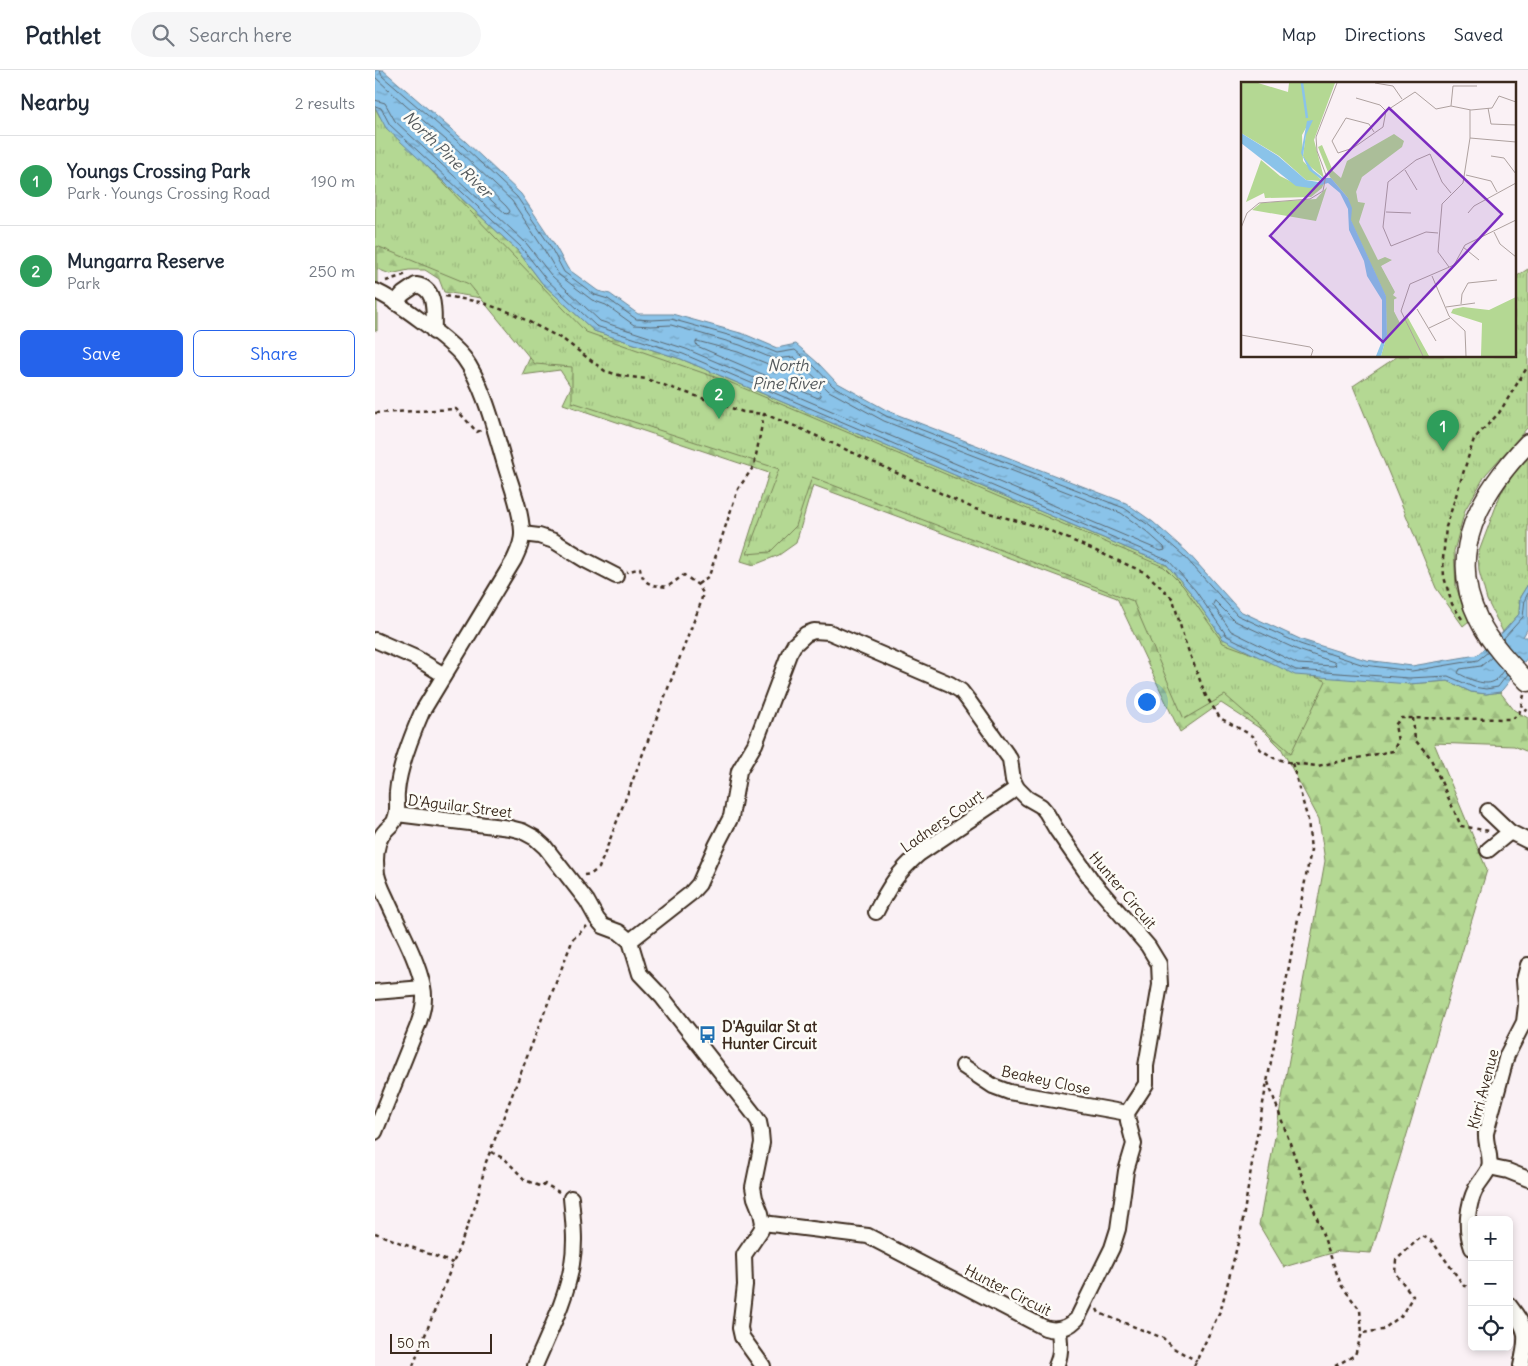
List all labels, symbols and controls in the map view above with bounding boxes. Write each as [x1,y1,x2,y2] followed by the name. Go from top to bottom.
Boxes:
[131,12,481,57] search box
[25,20,101,50] text: Pathlet
[149,21,177,49] icon: search
[189,23,292,47] text: Search here
[1281,23,1316,46] text: Map
[1344,23,1426,46] text: Directions
[1454,23,1503,46] text: Saved
[1241,82,1515,358] inset map
[20,89,90,116] text: Nearby
[295,93,355,113] text: 2 results
[399,106,499,203] water label: North Pine River
[67,159,250,183] text: Youngs Crossing Park
[33,171,39,191] text: 1
[311,171,355,191] text: 190 m
[67,183,270,203] text: Park · Youngs Crossing Road
[67,249,225,273] text: Mungarra Reserve
[32,261,40,281] text: 2
[309,261,355,281] text: 250 m
[67,273,100,293] text: Park
[20,330,183,377] button: Save
[193,330,355,377] button: Share
[752,355,826,393] water label: North Pine River
[703,378,735,419] pin: 2
[1427,410,1459,451] pin: 1
[1134,689,1160,715] your location
[897,785,987,857] street label: Ladners Court
[407,790,513,822] street label: D'Aguilar Street
[1085,848,1161,932] street label: Hunter Circuit
[722,1017,818,1053] place label: D'Aguilar St at Hunter Circuit
[698,1025,718,1045] bus stop icon: D'Aguilar St at Hunter Circuit
[1463,1047,1503,1131] street label: Kirri Avenue
[1000,1061,1092,1099] street label: Beakey Close
[1468,1216,1513,1351] map controls
[1468,1216,1513,1261] button: +
[961,1260,1055,1320] street label: Hunter Circuit
[1468,1261,1513,1306] button: −
[1468,1306,1513,1351] button: locate
[390,1331,493,1354] scale bar
[397,1334,430,1352] text: 50 m

